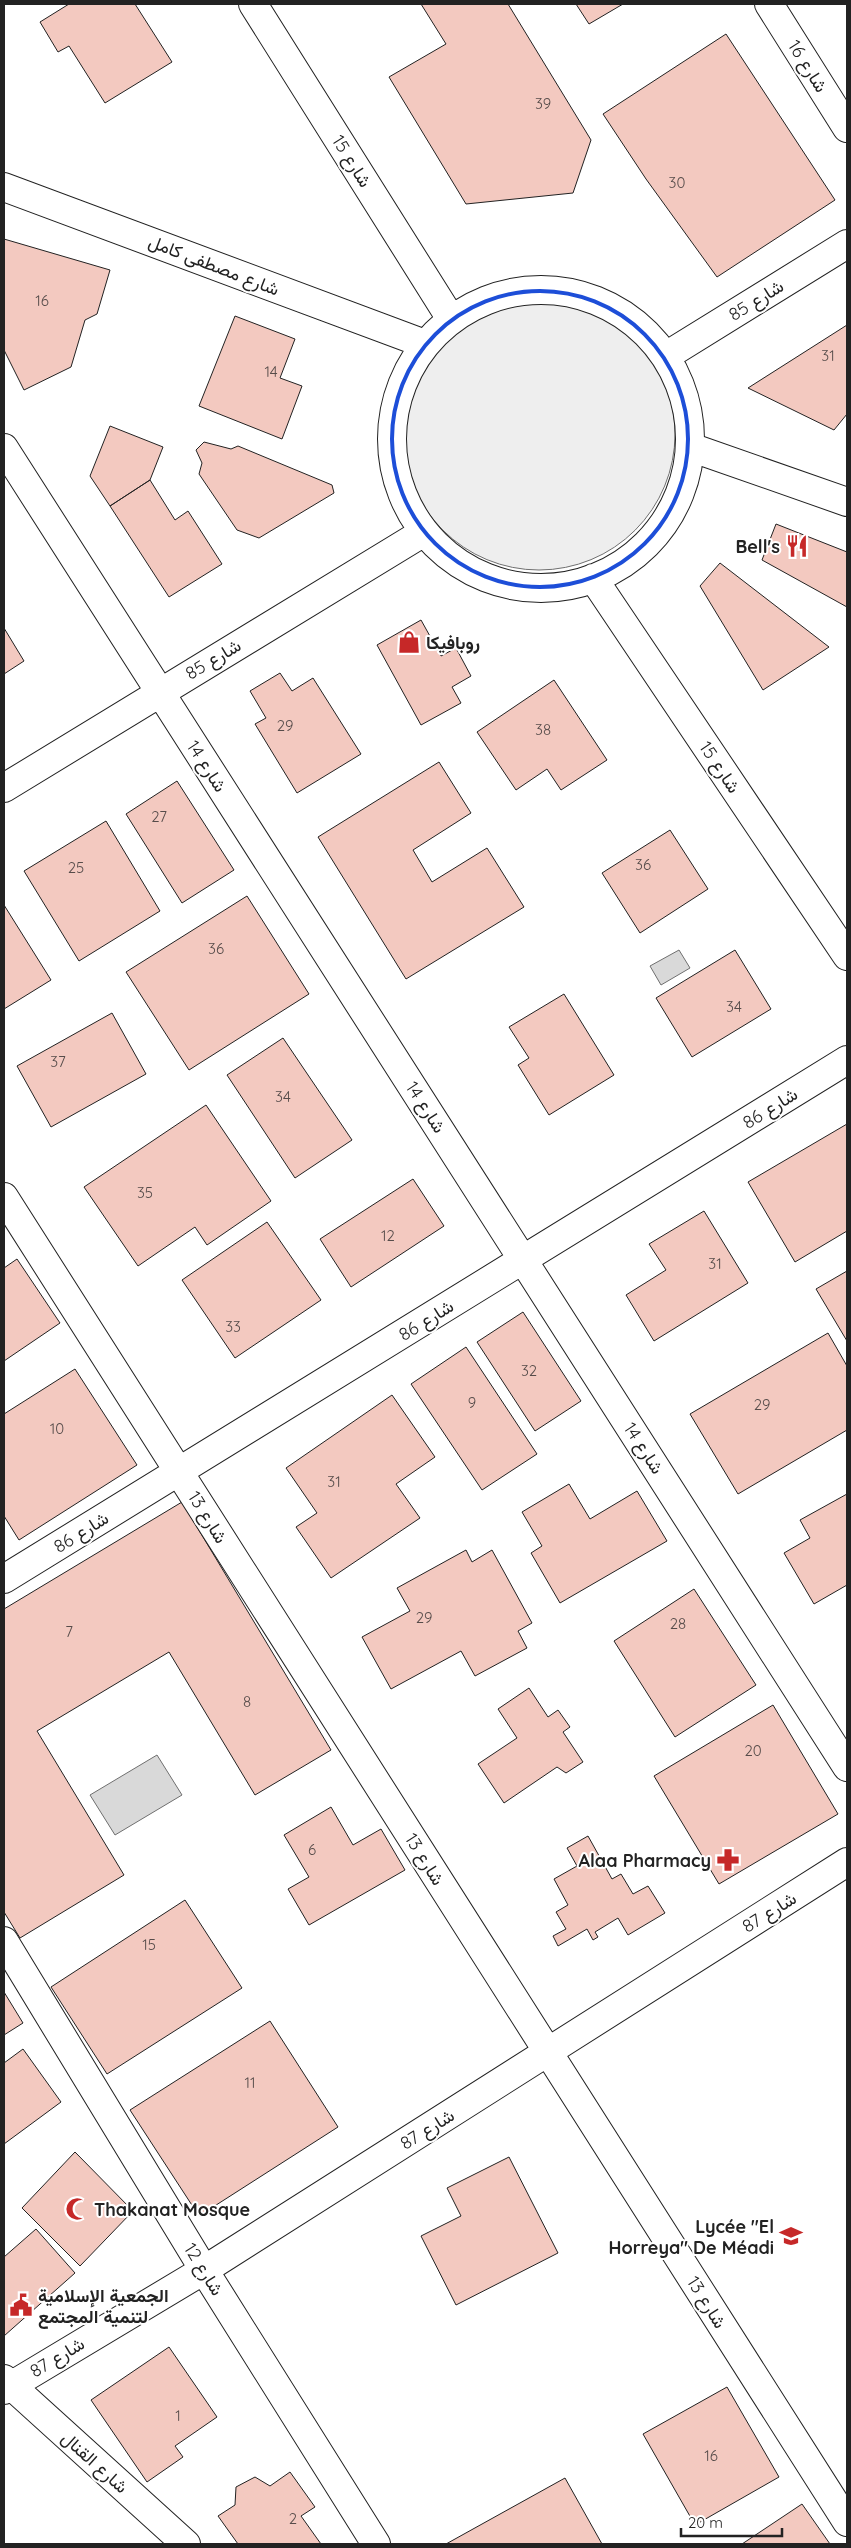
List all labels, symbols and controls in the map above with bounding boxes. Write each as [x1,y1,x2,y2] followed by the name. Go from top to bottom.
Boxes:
[782,36,833,97] street label: شارع 16
[535,94,551,113] house number: 39
[326,130,377,192] street label: شارع 15
[669,173,685,192] house number: 30
[145,229,283,301] street label: شارع مصطفى كامل
[724,274,788,327] street label: شارع 85
[35,291,49,310] house number: 16
[821,346,835,365] house number: 31
[264,362,278,381] house number: 14
[784,533,810,559] restaurant icon: Bell's
[735,535,780,558] place label: Bell's
[396,629,422,655] shop icon: روبافيكا
[426,631,480,654] place label: روبافيكا
[181,634,245,685] street label: شارع 85
[277,716,293,735] house number: 29
[535,720,551,739] house number: 38
[181,736,232,797] street label: شارع 14
[694,737,746,798] street label: شارع 15
[151,807,167,826] house number: 27
[635,855,651,874] house number: 36
[68,858,84,877] house number: 25
[208,939,224,958] house number: 36
[726,997,742,1016] house number: 34
[50,1052,66,1071] house number: 37
[400,1077,451,1138] street label: شارع 14
[738,1082,802,1135] street label: شارع 86
[275,1087,291,1106] house number: 34
[137,1183,153,1202] house number: 35
[381,1226,395,1245] house number: 12
[708,1254,722,1273] house number: 31
[394,1294,458,1347] street label: شارع 86
[225,1317,241,1336] house number: 33
[521,1361,537,1380] house number: 32
[468,1393,476,1412] house number: 9
[754,1395,770,1414] house number: 29
[618,1418,669,1479] street label: شارع 14
[50,1419,64,1438] house number: 10
[327,1472,341,1491] house number: 31
[182,1487,233,1548] street label: شارع 13
[49,1506,113,1559] street label: شارع 86
[416,1608,432,1627] house number: 29
[670,1614,686,1633] house number: 28
[65,1622,73,1641] house number: 7
[243,1692,251,1711] house number: 8
[744,1741,762,1760] house number: 20
[399,1829,450,1890] street label: شارع 13
[308,1840,316,1859] house number: 6
[715,1847,741,1873] pharmacy icon: Alaa Pharmacy
[578,1849,711,1872] place label: Alaa Pharmacy
[738,1886,801,1938] street label: شارع 87
[142,1935,156,1954] house number: 15
[244,2073,256,2092] house number: 11
[396,2103,459,2155] street label: شارع 87
[64,2196,90,2222] mosque icon: Thakanat Mosque
[94,2198,250,2221] place label: Thakanat Mosque
[608,2215,774,2259] place label: Lycée "El Horreya" De Méadi
[778,2223,804,2249] school or university icon: Lycée "El Horreya" De Méadi
[178,2238,229,2300] street label: شارع 12
[681,2272,732,2333] street label: شارع 13
[38,2284,169,2329] place label: الجمعية الإسلامية لتنمية المجتمع
[8,2292,34,2318] public building icon: الجمعية الإسلامية لتنمية المجتمع
[26,2332,89,2383] street label: شارع 87
[175,2406,181,2425] house number: 1
[56,2426,133,2499] street label: شارع القنال
[704,2446,718,2465] house number: 16
[681,2506,782,2538] scale bar
[289,2509,297,2528] house number: 2
[688,2513,723,2532] text: 20 m

